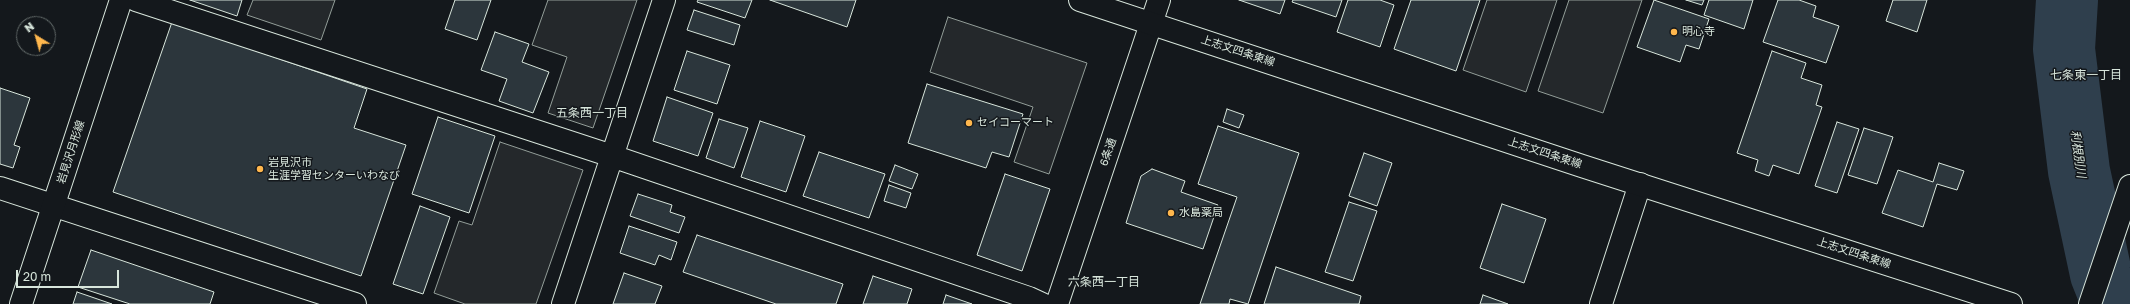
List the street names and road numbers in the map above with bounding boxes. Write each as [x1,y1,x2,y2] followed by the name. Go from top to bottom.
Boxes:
[1199,33,1277,69] street label: 上志文四条東線
[55,119,87,185] street label: 岩見沢月形線
[1506,135,1584,171] street label: 上志文四条東線
[1097,136,1119,168] street label: 6条通
[1815,235,1893,271] street label: 上志文四条東線

